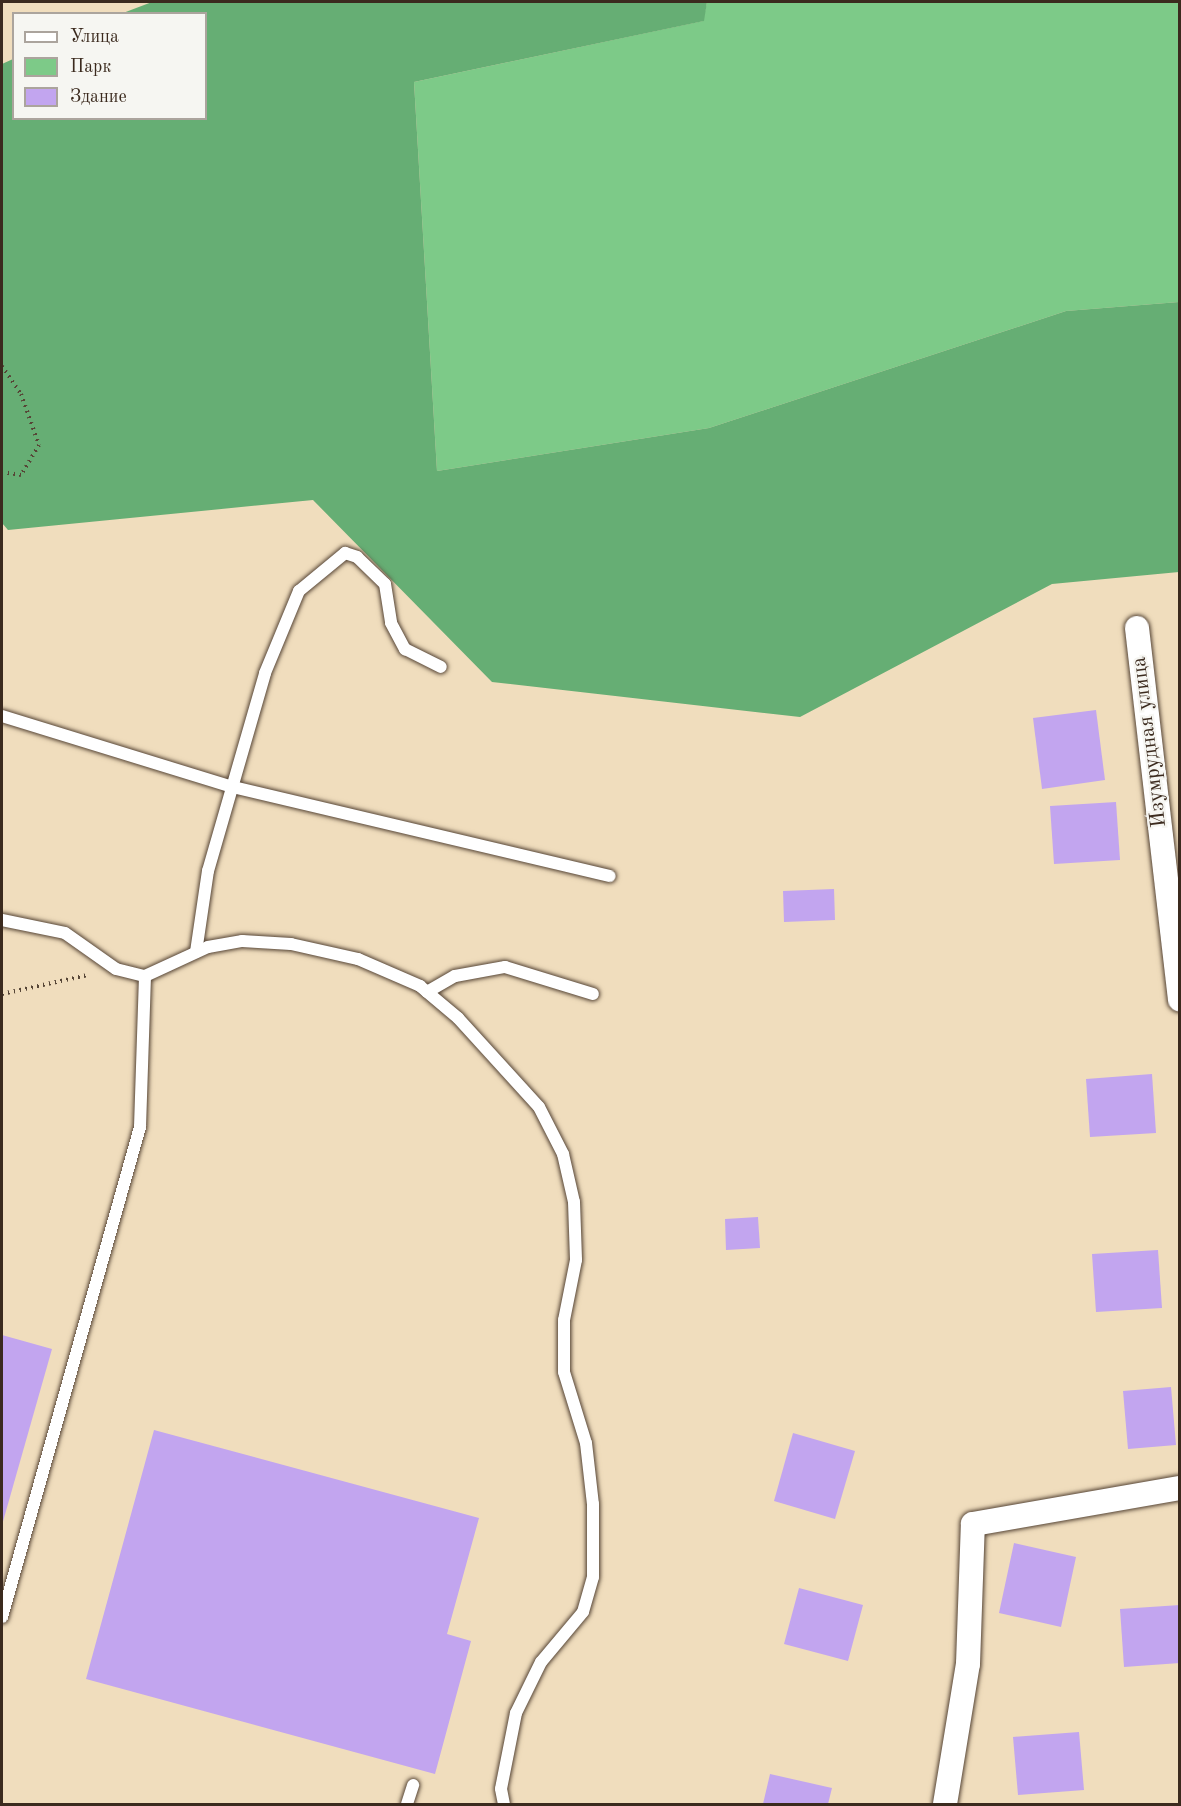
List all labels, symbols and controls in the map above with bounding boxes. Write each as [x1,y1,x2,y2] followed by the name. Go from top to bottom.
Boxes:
[12,12,207,120] legend
[70,28,119,46] text: Улица
[70,58,111,76] text: Парк
[70,88,127,106] text: Здание
[1127,655,1173,829] street label: Изумрудная улица

